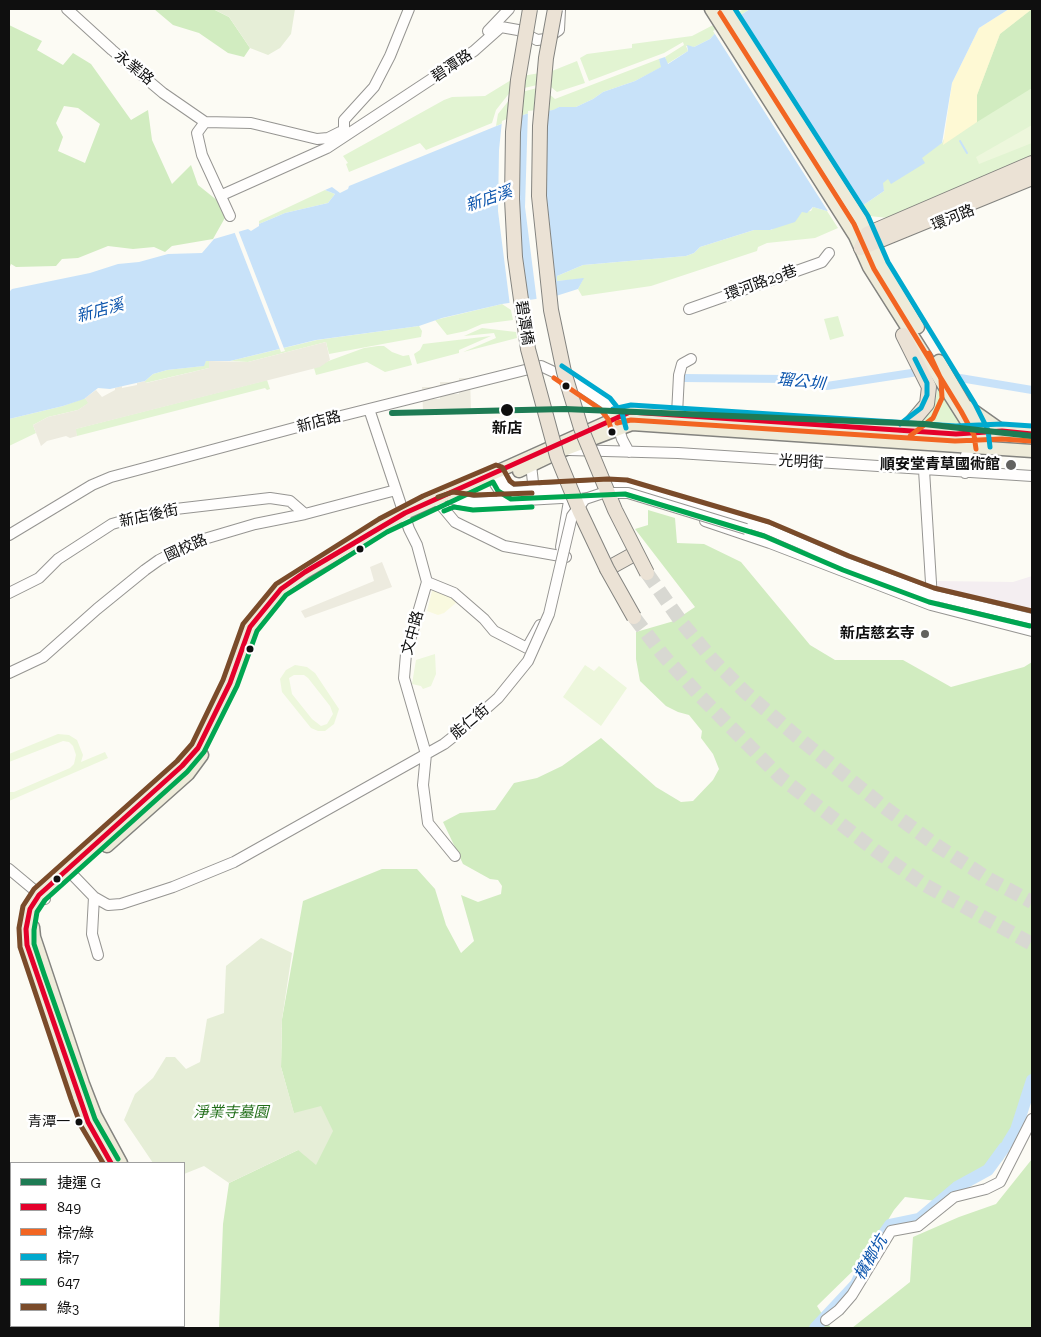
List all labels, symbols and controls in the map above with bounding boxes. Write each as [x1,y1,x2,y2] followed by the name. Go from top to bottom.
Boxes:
[428,46,476,86] street label: 碧潭路
[111,47,157,89] street label: 永業路
[463,182,515,216] water label: 新店溪
[929,201,977,235] street label: 環河路
[722,262,800,304] street label: 環河路29巷
[74,296,126,326] water label: 新店溪
[512,299,536,347] street label: 碧潭橋
[776,370,826,394] water label: 瑠公圳
[561,381,571,391] unlabelled marker
[499,402,515,418] marker: 新店
[295,407,343,437] street label: 新店路
[492,420,522,438] place label: 新店
[607,427,617,437] unlabelled marker
[778,452,824,472] street label: 光明街
[880,456,1000,474] place label: 順安堂青草國術館
[1004,458,1018,472] marker: 順安堂青草國術館
[118,501,180,531] street label: 新店後街
[162,531,210,565] street label: 國校路
[355,544,365,554] unlabelled marker
[398,609,428,657] street label: 文中路
[840,625,915,643] place label: 新店慈玄寺
[919,628,931,640] marker: 新店慈玄寺
[245,644,255,654] unlabelled marker
[447,701,493,743] street label: 能仁街
[52,874,62,884] unlabelled marker
[194,1104,268,1122] park label: 淨業寺墓園
[28,1114,70,1130] place label: 青潭一
[74,1117,84,1127] marker: 青潭一
[10,1162,185,1327] legend
[57,1174,101,1192] text: 捷運 G
[57,1198,81,1216] text: 849
[57,1224,94,1242] text: 棕7綠
[850,1232,892,1284] water label: 檳榔坑
[57,1249,79,1267] text: 棕7
[57,1273,80,1291] text: 647
[57,1299,79,1317] text: 綠3

